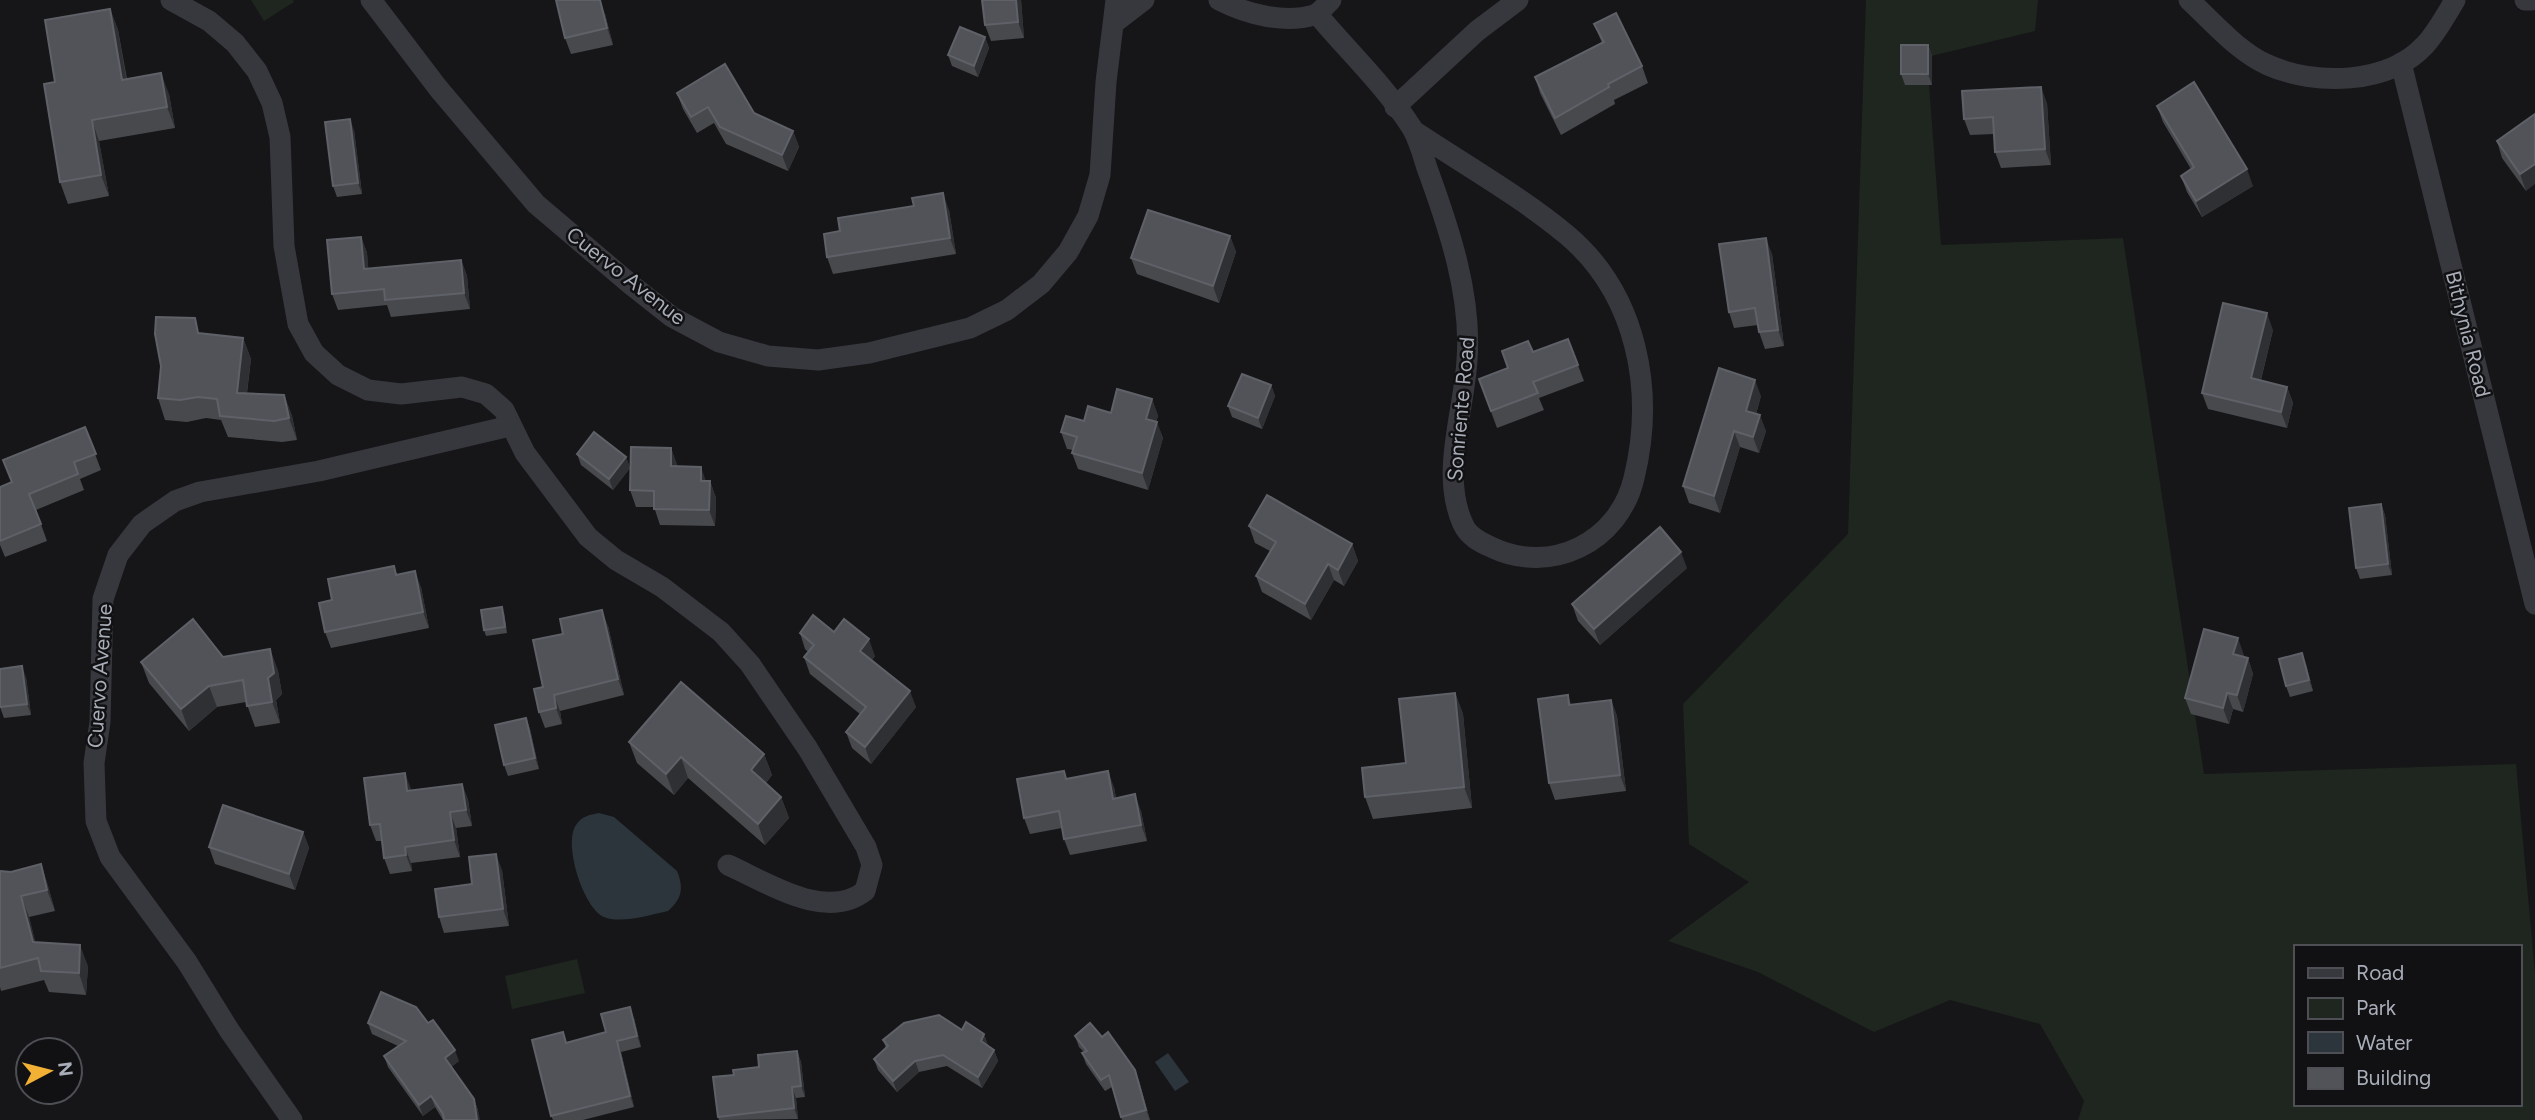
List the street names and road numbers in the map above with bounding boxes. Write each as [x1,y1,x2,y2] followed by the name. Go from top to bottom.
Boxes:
[562,221,691,330] street label: Cuervo Avenue
[2441,268,2496,400] street label: Bithynia Road
[1442,336,1479,482] street label: Sonriente Road
[82,603,117,749] street label: Cuervo Avenue

